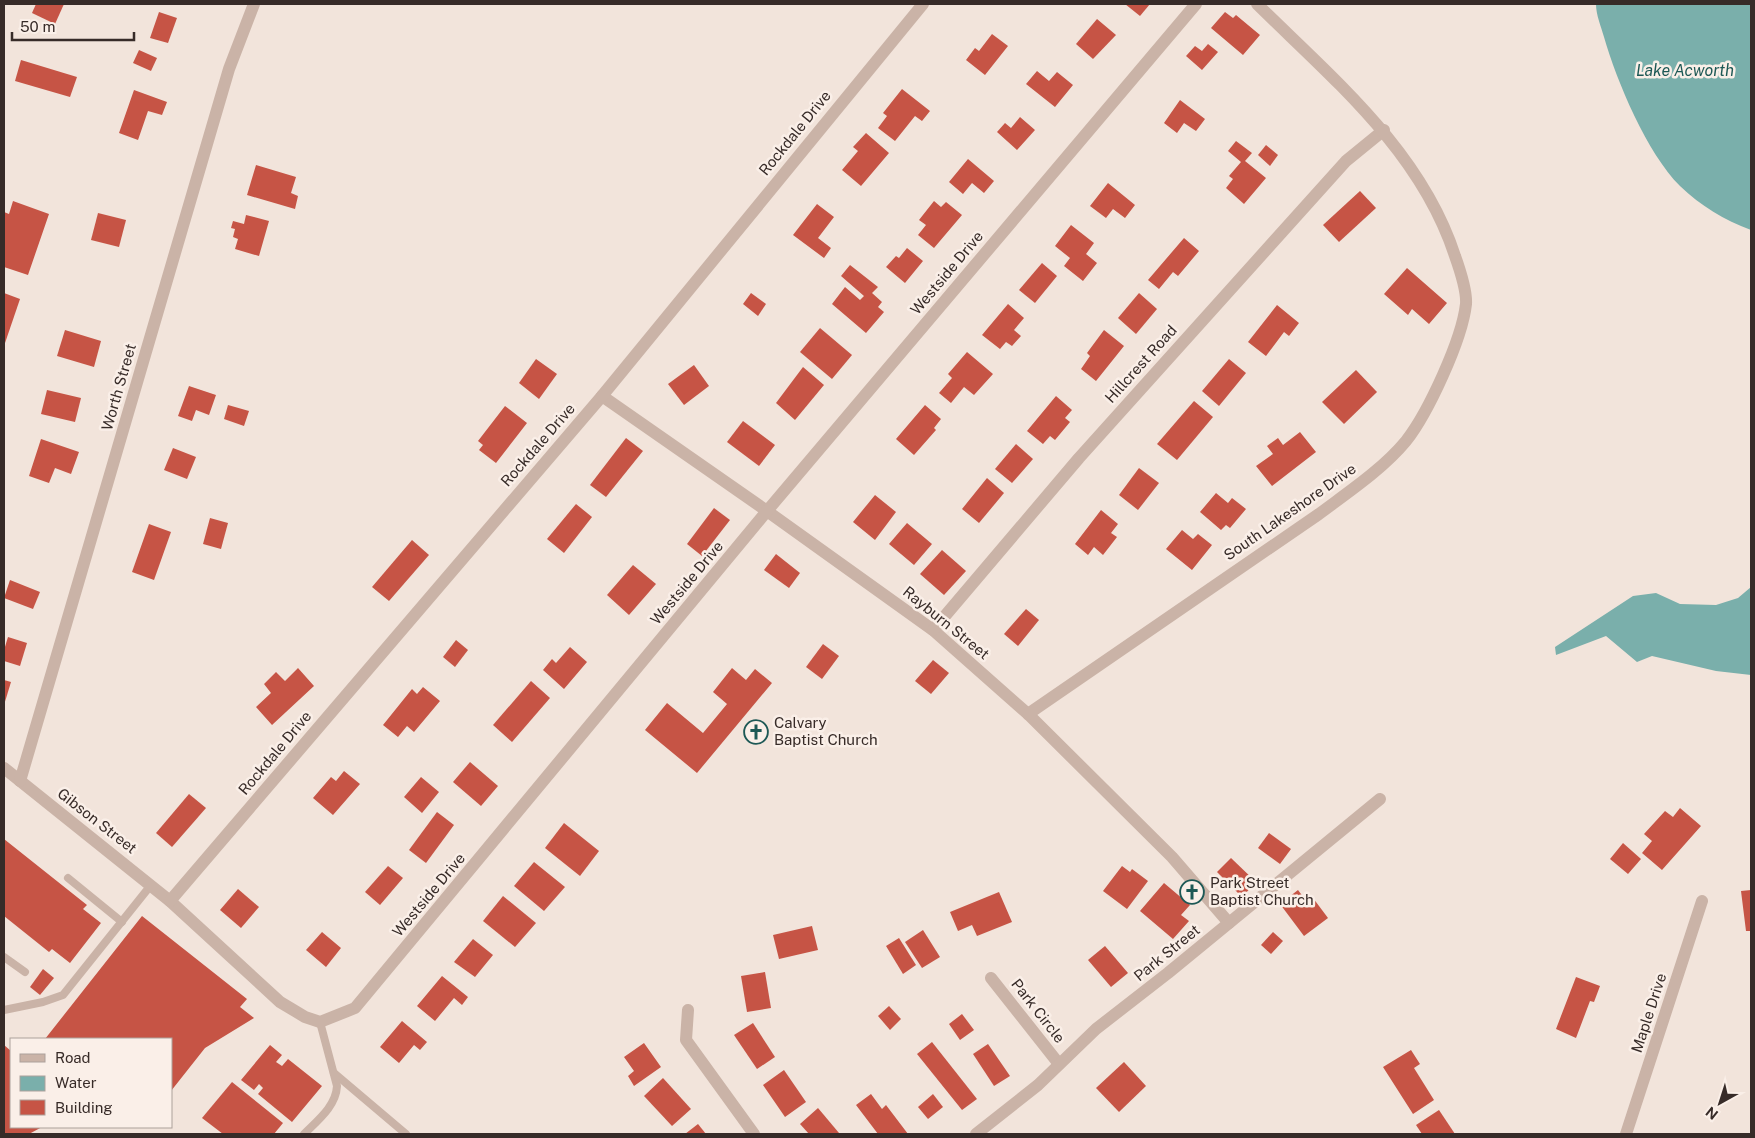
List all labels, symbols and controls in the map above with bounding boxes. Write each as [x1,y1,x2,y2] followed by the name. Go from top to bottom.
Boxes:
[12,10,135,42] scale bar
[20,18,55,35] text: 50 m
[1636,61,1734,80] water label: Lake Acworth
[755,87,834,178] street label: Rockdale Drive
[907,228,986,318] street label: Westside Drive
[1101,321,1180,406] street label: Hillcrest Road
[98,341,139,432] street label: Worth Street
[497,400,578,489] street label: Rockdale Drive
[1221,460,1359,564] street label: South Lakeshore Drive
[647,538,726,628] street label: Westside Drive
[900,583,993,663] street label: Rayburn Street
[235,707,315,798] street label: Rockdale Drive
[774,714,878,748] place label: Calvary Baptist Church
[743,719,769,745] church icon: Calvary Baptist Church
[54,784,140,857] street label: Gibson Street
[389,850,468,940] street label: Westside Drive
[1210,874,1314,908] place label: Park Street Baptist Church
[1179,879,1205,905] church icon: Park Street Baptist Church
[1130,921,1203,984] street label: Park Street
[1628,971,1669,1055] street label: Maple Drive
[1008,975,1069,1046] street label: Park Circle
[10,1038,172,1128] legend
[55,1049,91,1066] text: Road
[55,1074,97,1091] text: Water
[1695,1078,1745,1128] north arrow
[55,1099,113,1116] text: Building
[1703,1103,1721,1123] text: N

